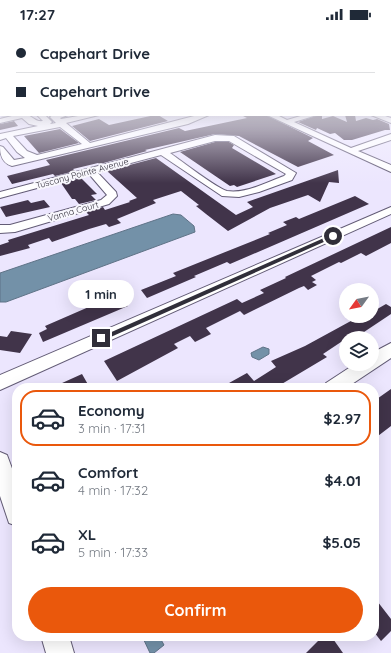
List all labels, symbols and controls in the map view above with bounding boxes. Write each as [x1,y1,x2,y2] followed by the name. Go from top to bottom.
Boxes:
[20,5,55,24] text: 17:27
[40,44,150,63] text: Capehart Drive
[40,82,150,101] text: Capehart Drive
[34,155,130,191] street label: Tuscany Pointe Avenue
[46,198,100,224] street label: Vanna Court
[324,227,342,245] route start
[68,280,134,308] callout: 1 min
[339,283,379,323] north arrow
[339,283,379,371] map controls
[85,286,117,302] text: 1 min
[92,329,110,347] route end
[339,331,379,371] button: layers
[30,400,66,436] icon: car
[78,401,145,420] text: Economy
[323,409,361,428] text: $2.97
[78,420,146,436] text: 3 min · 17:31
[30,462,66,498] icon: car
[78,463,139,482] text: Comfort
[324,471,361,490] text: $4.01
[78,482,148,498] text: 4 min · 17:32
[30,524,66,560] icon: car
[78,525,96,544] text: XL
[322,533,361,552] text: $5.05
[78,544,148,560] text: 5 min · 17:33
[28,587,363,633] button: Confirm

